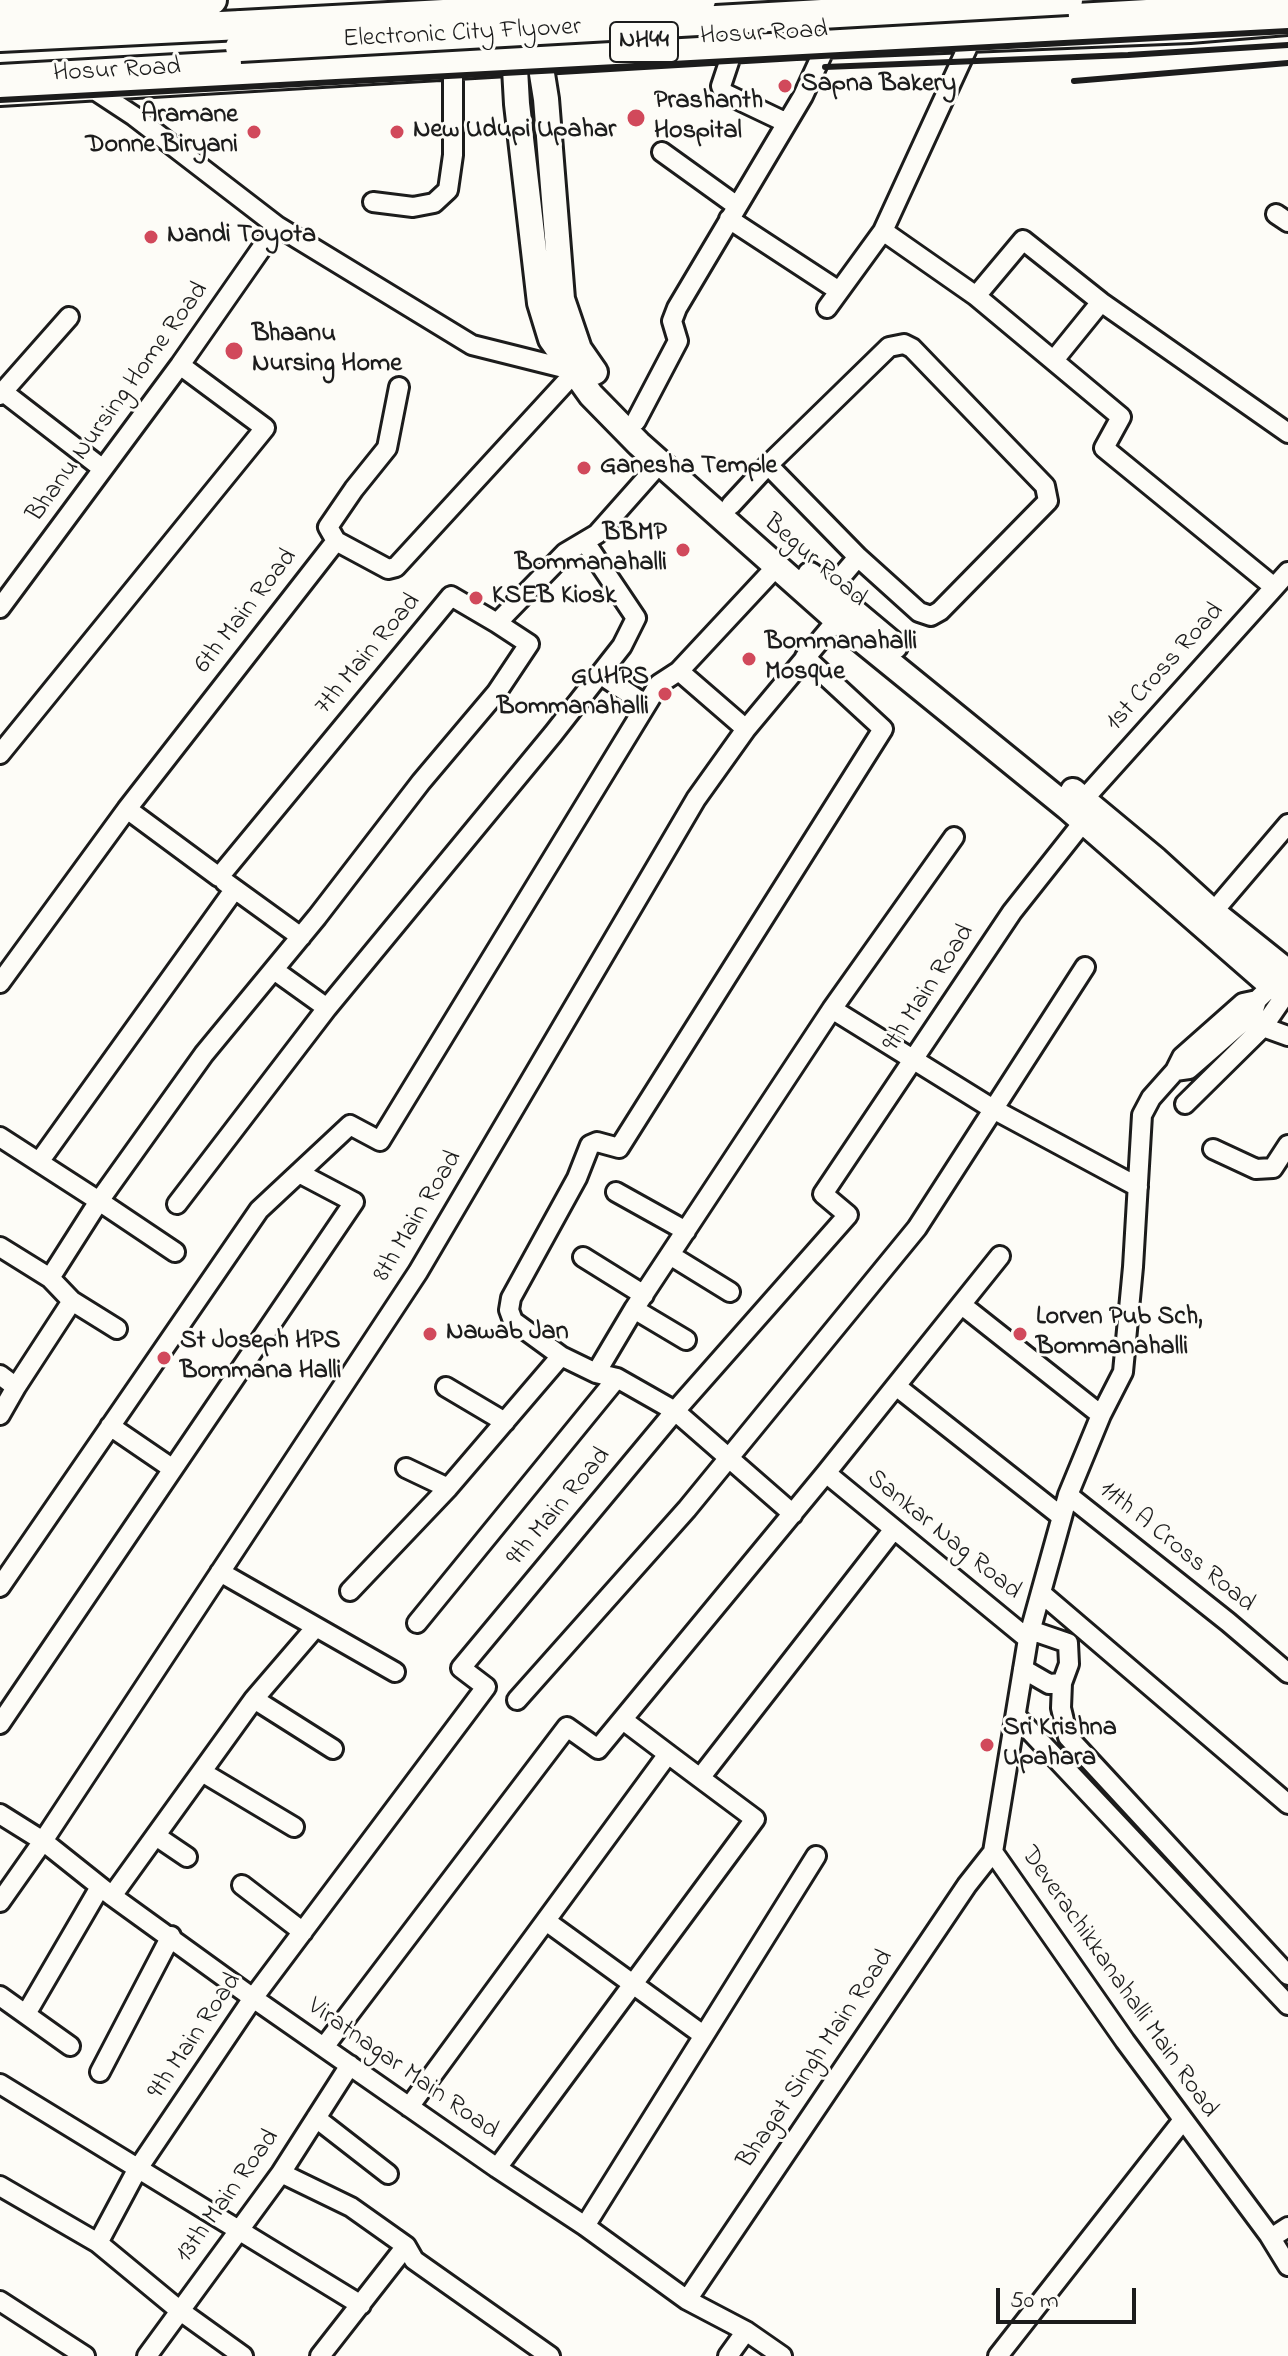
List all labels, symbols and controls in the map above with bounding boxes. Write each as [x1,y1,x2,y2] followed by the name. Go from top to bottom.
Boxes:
[342,13,582,57] street label: Electronic City Flyover
[699,16,829,54] street label: Hosur Road
[610,22,678,62] road number: NH44
[52,53,182,91] street label: Hosur Road
[801,70,956,102] place label: Sapna Bakery
[776,77,794,95] marker: Sapna Bakery
[654,87,763,148] place label: Prashanth Hospital
[85,101,238,162] place label: Aramane Donne Biryani
[625,107,647,129] marker: Prashanth Hospital
[413,116,616,148] place label: New Udupi Upahar
[245,123,263,141] marker: Aramane Donne Biryani
[388,123,406,141] marker: New Udupi Upahar
[167,221,316,253] place label: Nandi Toyota
[142,228,160,246] marker: Nandi Toyota
[21,277,217,529] street label: Bhanu Nursing Home Road
[252,320,402,382] place label: Bhaanu Nursing Home
[223,340,245,362] marker: Bhaanu Nursing Home
[600,452,777,484] place label: Ganesha Temple
[575,459,593,477] marker: Ganesha Temple
[756,509,872,615] street label: Begur Road
[515,519,667,580] place label: BBMP Bommanahalli
[674,541,692,559] marker: BBMP Bommanahalli
[189,544,305,680] street label: 6th Main Road
[492,582,616,614] place label: KSEB Kiosk
[309,588,429,722] street label: 7th Main Road
[467,589,485,607] marker: KSEB Kiosk
[1100,597,1232,739] street label: 1st Cross Road
[765,628,917,690] place label: Bommanahalli Mosque
[740,650,758,668] marker: Bommanahalli Mosque
[497,663,649,724] place label: GUHPS Bommanahalli
[656,685,674,703] marker: GUHPS Bommanahalli
[877,919,983,1059] street label: 9th Main Road
[368,1146,470,1288] street label: 8th Main Road
[1036,1303,1203,1364] place label: Lorven Pub Sch, Bommanahalli
[446,1318,568,1350] place label: Nawab Jan
[421,1325,439,1343] marker: Nawab Jan
[1011,1325,1029,1343] marker: Lorven Pub Sch, Bommanahalli
[180,1327,341,1388] place label: St Joseph HPS Bommana Halli
[155,1349,173,1367] marker: St Joseph HPS Bommana Halli
[501,1442,619,1574] street label: 9th Main Road
[859,1464,1027,1608] street label: Sankar Nag Road
[1092,1475,1260,1621] street label: 11th A Cross Road
[1003,1714,1117,1776] place label: Sri Krishna Upahara
[978,1736,996,1754] marker: Sri Krishna Upahara
[1012,1841,1224,2125] street label: Deverachikkanahalli Main Road
[732,1945,902,2175] street label: Bhagat Singh Main Road
[142,1968,250,2106] street label: 9th Main Road
[300,1992,504,2148] street label: Viratnagar Main Road
[170,2124,288,2270] street label: 13th Main Road
[1000,2272,1140,2322] scale bar
[1010,2284,1059,2319] text: 50 m

